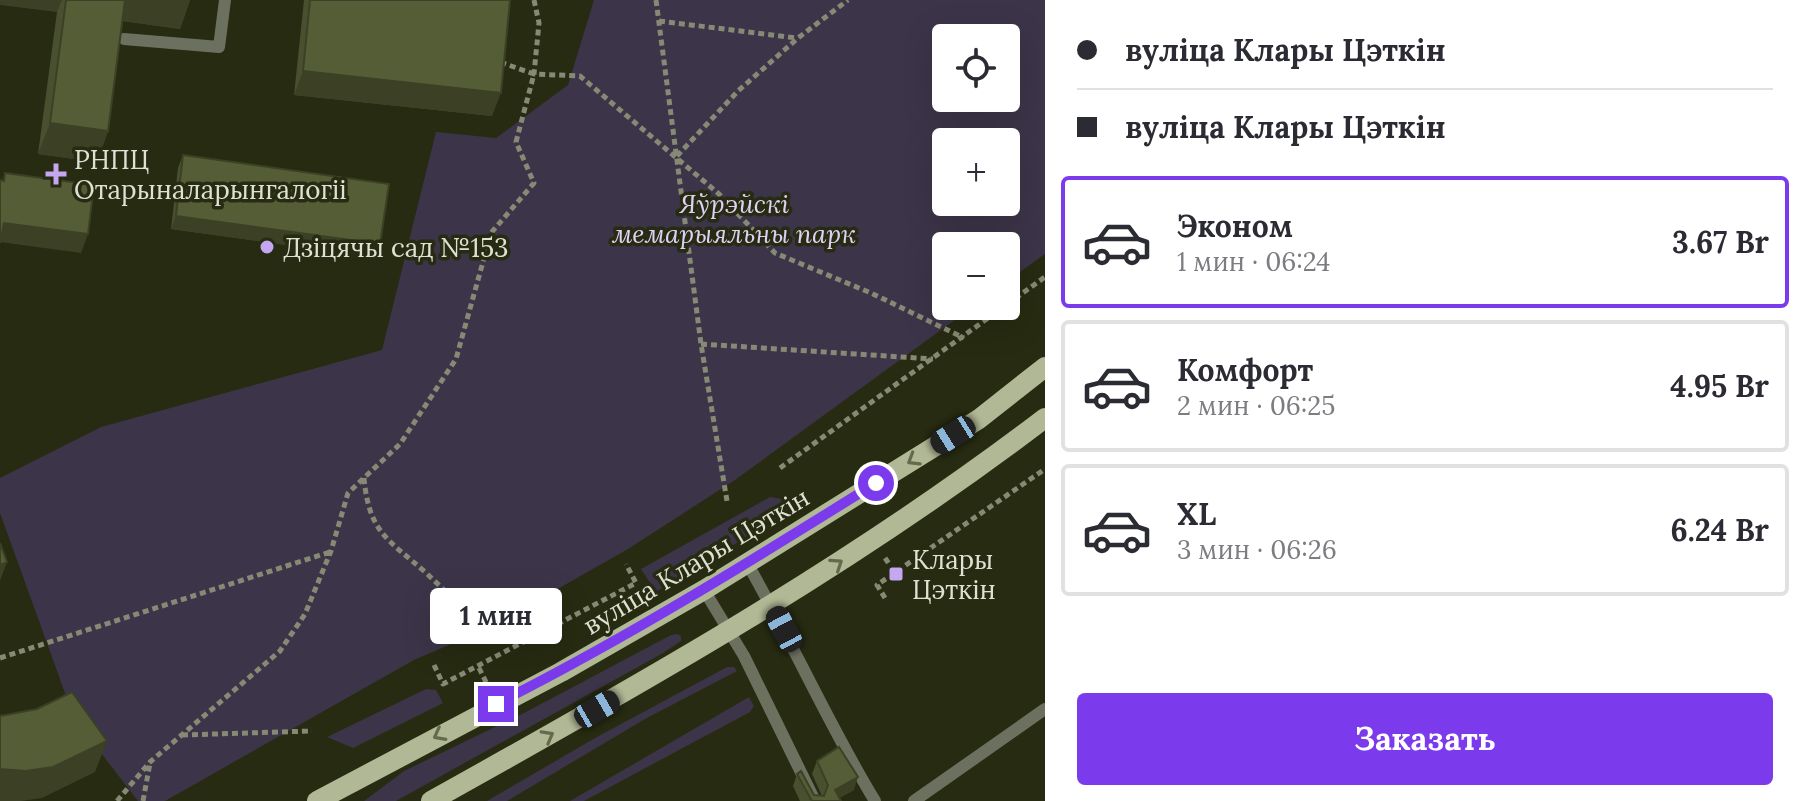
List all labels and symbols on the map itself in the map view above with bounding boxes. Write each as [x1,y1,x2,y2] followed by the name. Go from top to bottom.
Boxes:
[74,143,347,206] place label: РНПЦ Отарыналарынгалогіі
[45,163,67,185] marker: РНПЦ Отарыналарынгалогіі
[611,187,856,250] park label: Яўрэйскі мемарыяльны парк
[283,231,509,264] place label: Дзіцячы сад №153
[258,238,276,256] marker: Дзіцячы сад №153
[926,412,980,458] car
[907,451,922,466] one-way arrow
[858,465,894,501] route start
[577,480,815,642] street label: вуліца Клары Цэткін
[912,543,996,606] place label: Клары Цэткін
[829,559,843,574] one-way arrow
[887,565,905,583] marker: Клары Цэткін
[430,588,562,644] callout: 1 мин
[762,602,806,656] car
[478,686,514,722] route end
[570,687,624,731] car
[433,725,447,740] one-way arrow
[540,730,555,745] one-way arrow

